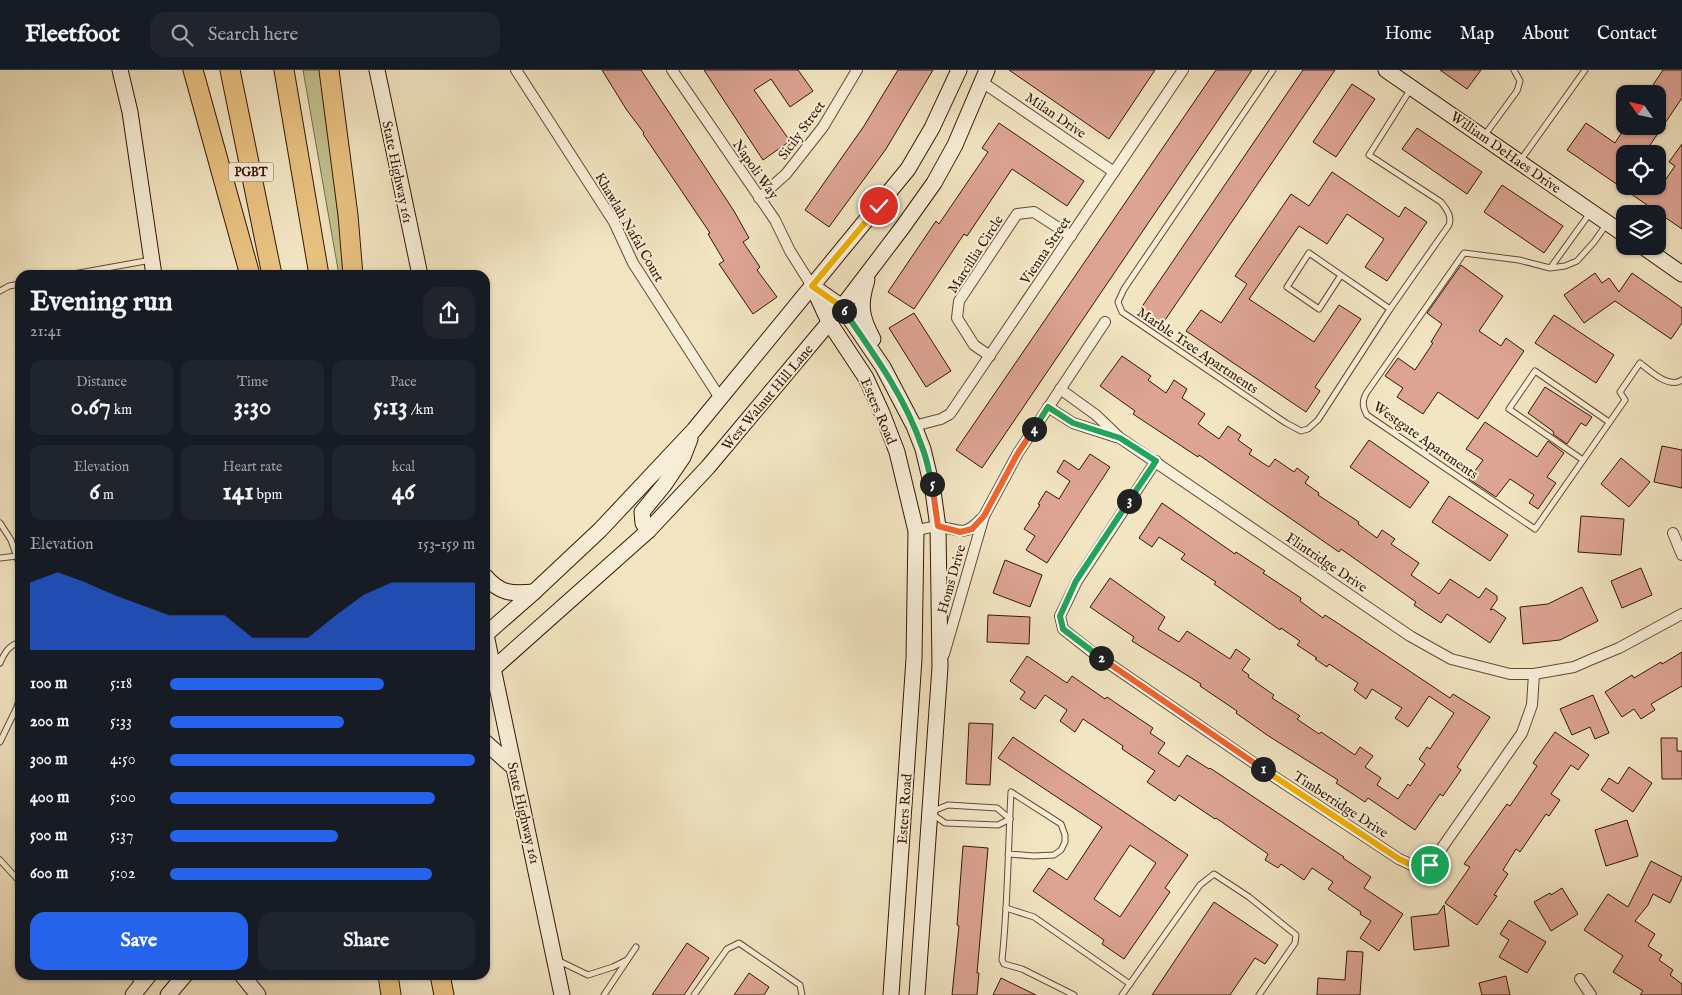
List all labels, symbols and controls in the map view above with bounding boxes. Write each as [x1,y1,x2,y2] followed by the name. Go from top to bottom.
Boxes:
[150,12,500,57] search box
[25,19,120,50] text: Fleetfoot
[168,21,196,49] icon: search
[208,23,298,47] text: Search here
[1385,23,1432,46] text: Home
[1460,23,1494,46] text: Map
[1522,23,1569,46] text: About
[1597,23,1657,46] text: Contact
[1616,85,1666,135] north arrow
[1616,85,1666,255] map controls
[1021,89,1090,143] street label: Milan Drive
[774,97,829,164] street label: Sicily Street
[1447,108,1565,198] street label: William DeHaes Drive
[377,119,417,225] street label: State Highway 161
[728,136,782,203] street label: Napoli Way
[1616,145,1666,195] button: locate
[228,162,274,181] road number: PGBT
[590,170,668,286] street label: Khawlah Nafal Court
[858,185,900,227] pin
[865,192,893,220] icon: check
[1616,205,1666,255] button: layers
[944,212,1008,297] street label: Marcillia Circle
[1016,213,1075,289] street label: Vienna Street
[30,285,173,320] text: Evening run
[423,287,475,339] button: share
[832,298,856,324] pin: 6
[842,302,847,320] text: 6
[1133,304,1262,398] street label: Marble Tree Apartments
[30,322,62,342] text: 21:41
[718,340,818,454] street label: West Walnut Hill Lane
[76,373,127,391] text: Distance
[237,373,268,391] text: Time
[390,373,417,391] text: Pace
[856,375,900,448] street label: Esters Road
[71,391,111,423] text: 0.67
[234,391,271,423] text: 3:30
[373,391,408,423] text: 5:13
[1369,398,1481,484] street label: Westgate Apartments
[111,401,132,419] text: km
[408,401,434,419] text: /km
[1022,416,1046,442] pin: 4
[1031,420,1038,438] text: 4
[74,458,129,476] text: Elevation
[223,458,282,476] text: Heart rate
[392,458,415,476] text: kcal
[920,472,944,496] pin: 5
[930,475,935,493] text: 5
[89,476,100,508] text: 6
[223,476,253,508] text: 141
[392,476,415,508] text: 46
[100,486,114,504] text: m
[253,486,282,504] text: bpm
[1116,488,1142,514] pin: 3
[1127,492,1132,510] text: 3
[1282,529,1371,597] street label: Flintridge Drive
[30,535,93,555] text: Elevation
[417,535,475,555] text: 153–159 m
[934,542,971,616] street label: Homs Drive
[1088,646,1114,670] pin: 2
[1098,649,1105,667] text: 2
[30,674,67,694] text: 100 m
[110,674,132,694] text: 5:18
[30,712,69,732] text: 200 m
[110,712,132,732] text: 5:33
[30,750,68,770] text: 300 m
[110,750,136,770] text: 4:50
[1250,756,1276,782] pin: 1
[503,760,544,866] street label: State Highway 161
[1261,760,1266,778] text: 1
[1290,767,1392,843] street label: Timberridge Drive
[894,773,916,845] street label: Esters Road
[30,788,69,808] text: 400 m
[110,788,136,808] text: 5:00
[30,826,67,846] text: 500 m
[110,826,133,846] text: 5:37
[1409,844,1451,886] pin
[1416,851,1444,879] icon: arrive
[30,864,68,884] text: 600 m
[110,864,135,884] text: 5:02
[30,912,248,970] button: Save
[258,912,475,970] button: Share

